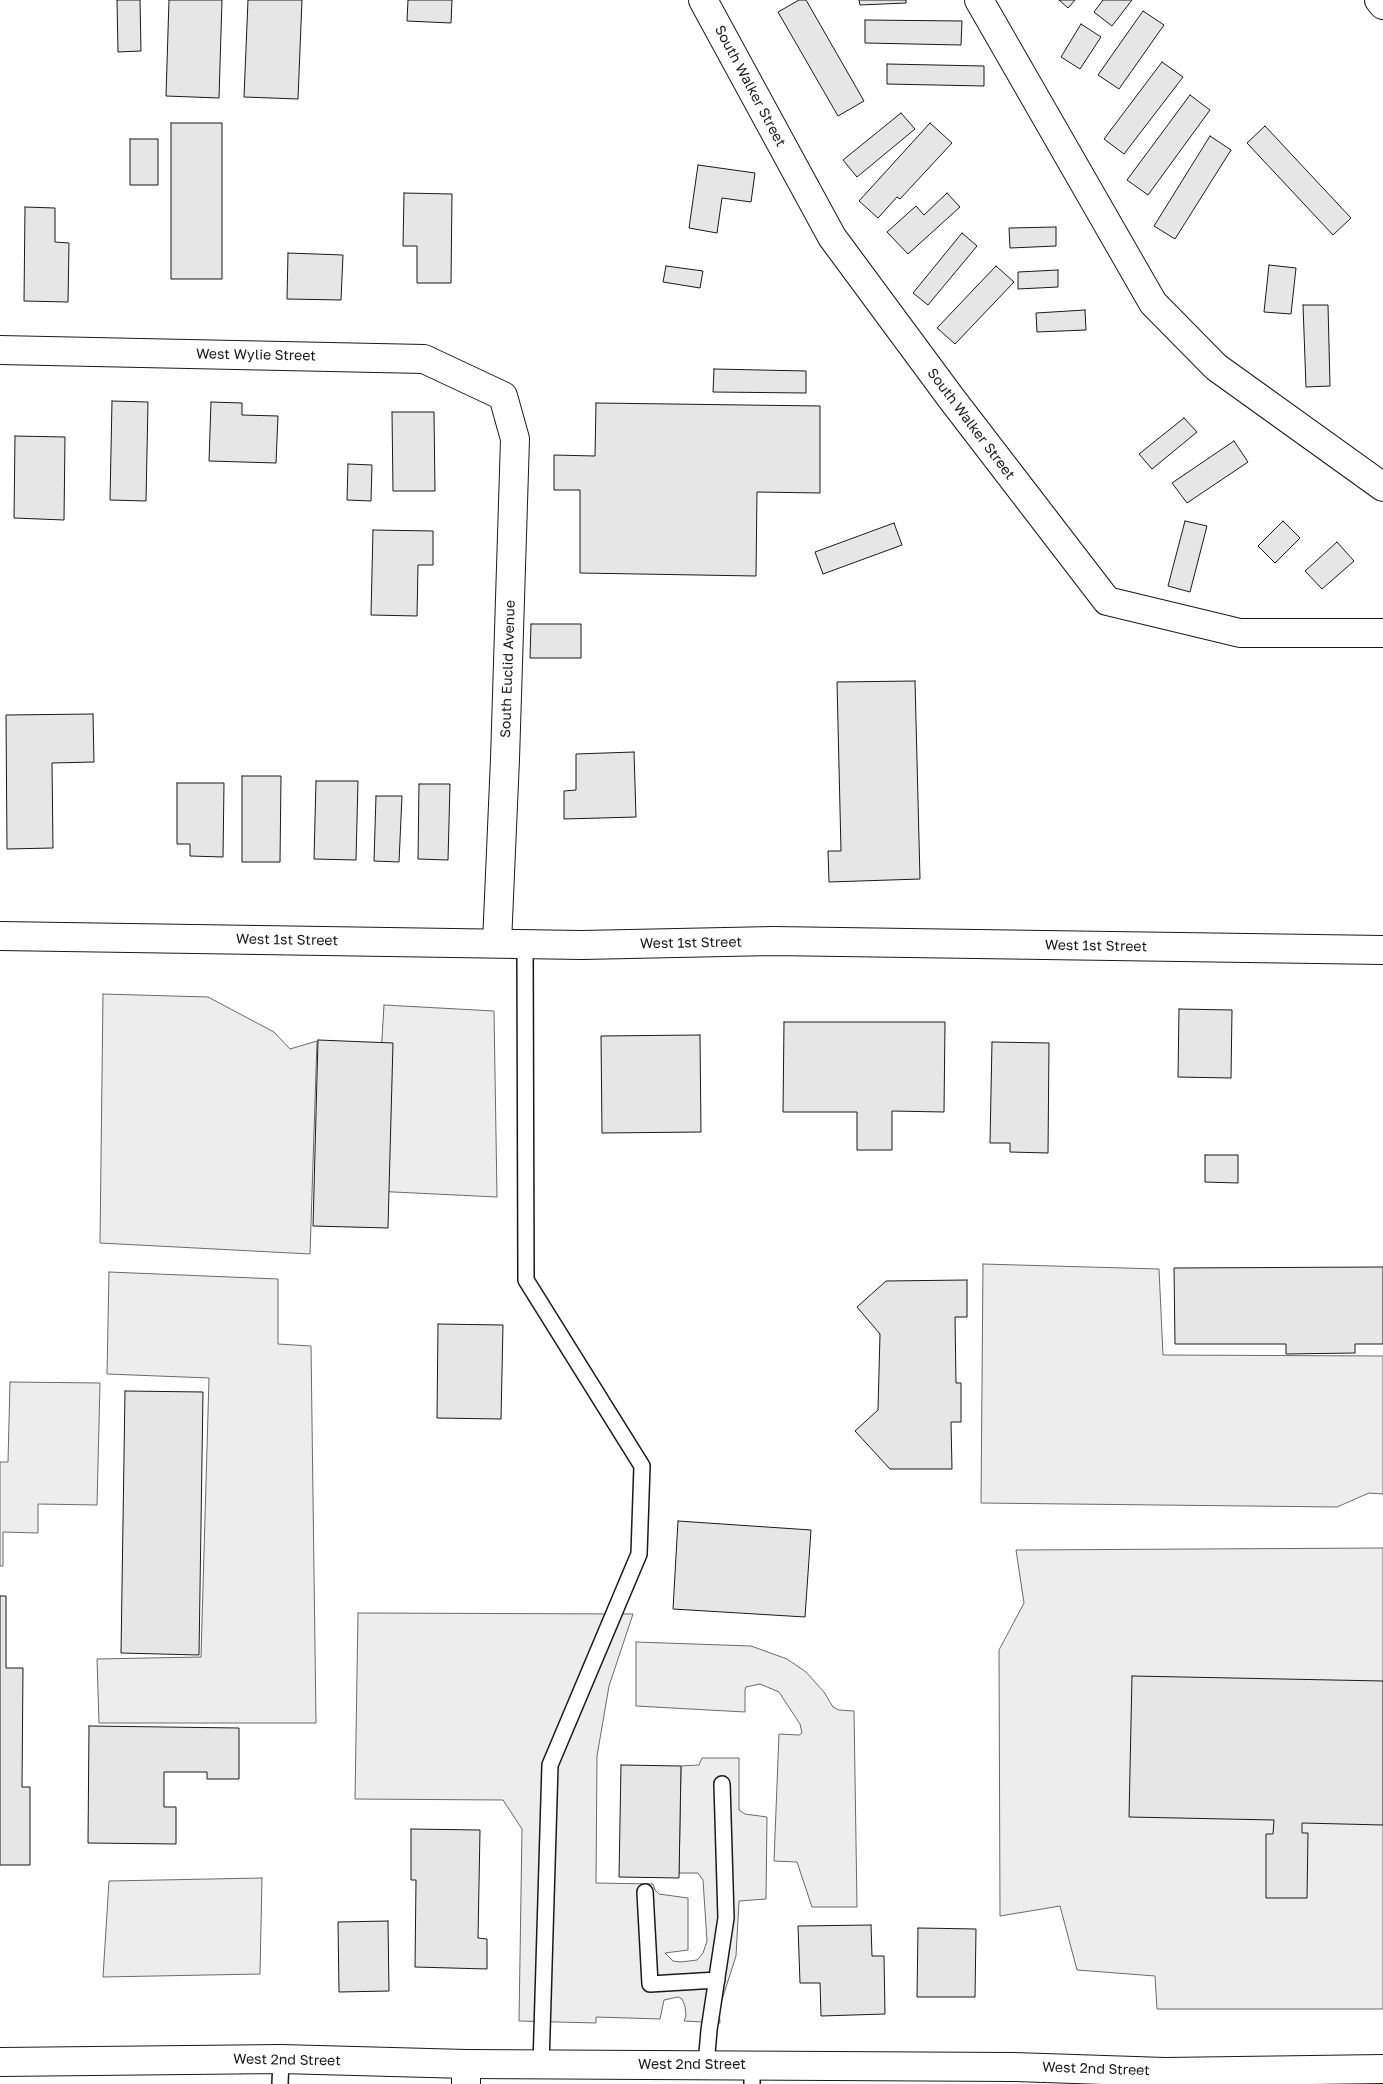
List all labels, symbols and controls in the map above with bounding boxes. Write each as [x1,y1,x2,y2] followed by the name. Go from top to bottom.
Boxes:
[711,22,789,150] street label: South Walker Street
[196,346,316,364] street label: West Wylie Street
[924,365,1018,483] street label: South Walker Street
[497,600,519,738] street label: South Euclid Avenue
[236,931,338,949] street label: West 1st Street
[640,934,742,952] street label: West 1st Street
[1045,937,1147,955] street label: West 1st Street
[233,2051,341,2069] street label: West 2nd Street
[638,2057,746,2073] street label: West 2nd Street
[1042,2059,1150,2079] street label: West 2nd Street

